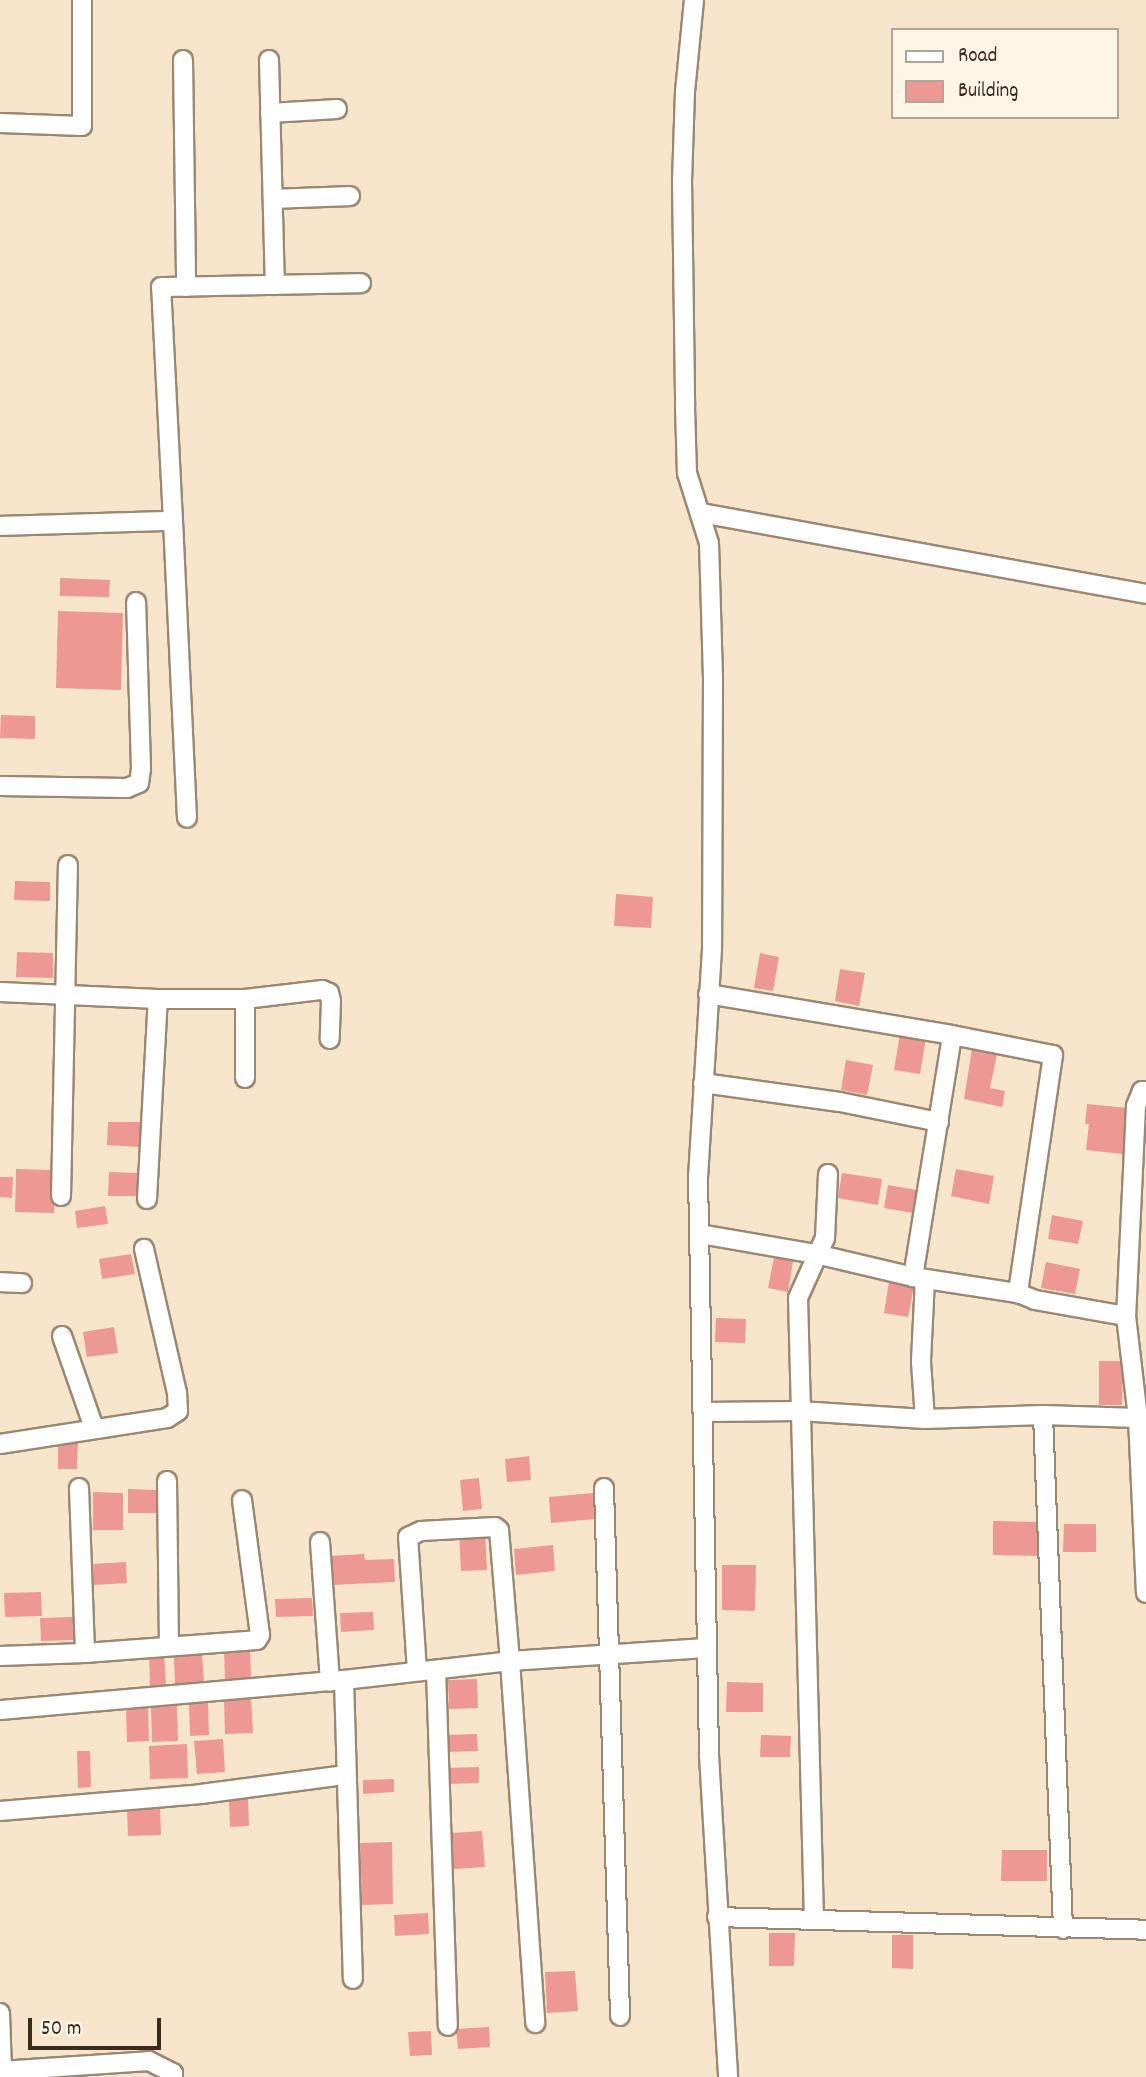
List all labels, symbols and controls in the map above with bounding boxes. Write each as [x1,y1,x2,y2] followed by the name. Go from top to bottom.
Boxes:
[890,28,1118,119] legend
[958,42,997,72] text: Road
[958,77,1018,107] text: Building
[32,2004,164,2048] scale bar
[41,2015,81,2045] text: 50 m

